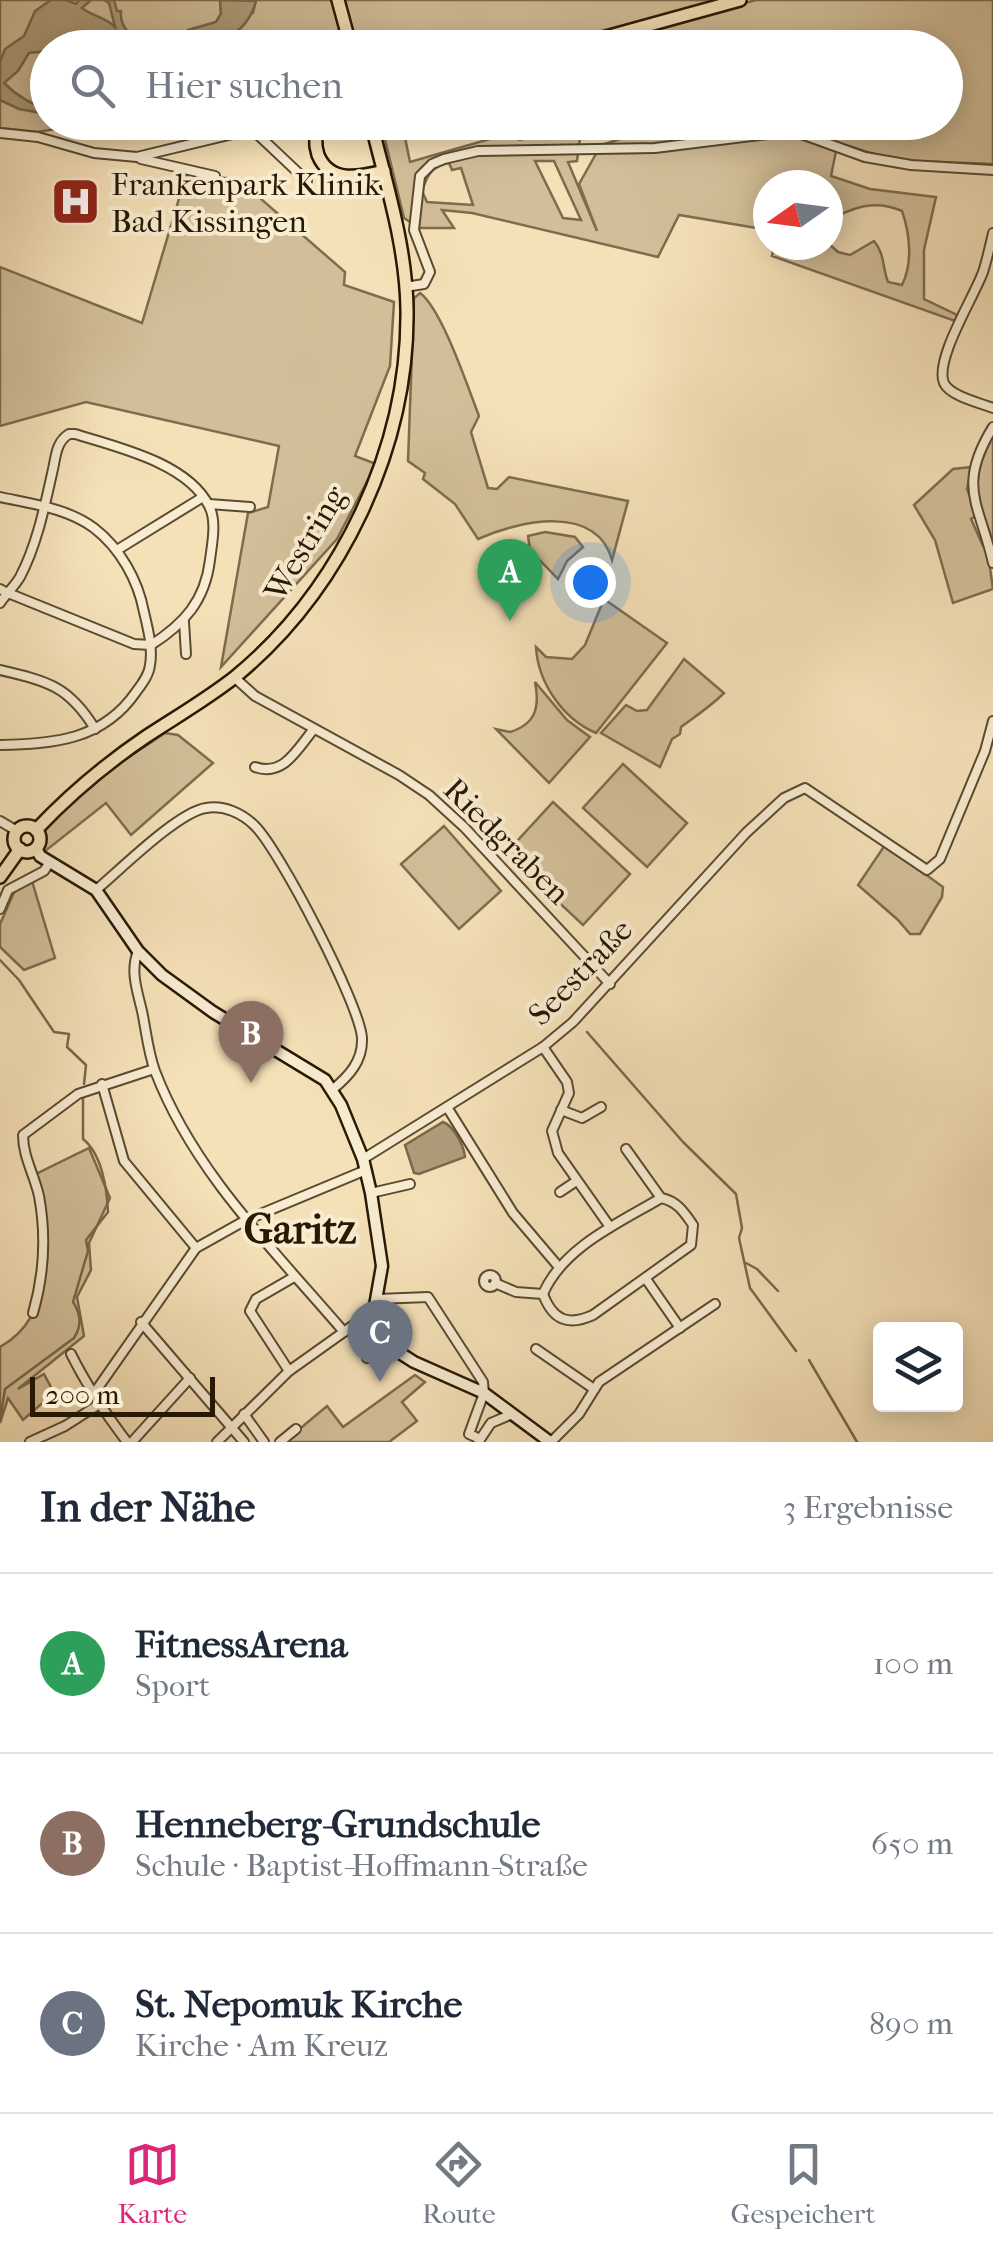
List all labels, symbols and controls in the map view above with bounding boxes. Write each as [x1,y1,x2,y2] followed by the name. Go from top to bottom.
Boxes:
[30,30,963,140] search box
[65,58,120,113] icon: search
[145,63,343,108] text: Hier suchen
[111,166,381,240] place label: Frankenpark Klinik Bad Kissingen
[753,170,843,260] north arrow
[50,176,102,228] hospital icon: Frankenpark Klinik Bad Kissingen
[256,478,354,608] street label: Westring
[478,538,542,621] pin: A
[565,557,616,608] your location
[436,771,577,912] street label: Riedgraben
[521,911,640,1033] street label: Seestraße
[218,1000,284,1083] pin: B
[244,1205,357,1254] district label: Garitz
[348,1300,412,1382] pin: C
[873,1322,963,1412] map controls
[873,1322,963,1412] button: layers
[30,1372,215,1416] scale bar
[45,1378,120,1411] text: 200 m
[40,1483,255,1532] text: In der Nähe
[783,1489,953,1526] text: 3 Ergebnisse
[135,1622,348,1667] text: FitnessArena
[62,1645,83,1682] text: A
[873,1645,953,1682] text: 100 m
[135,1667,210,1704] text: Sport
[135,1802,540,1847] text: Henneberg-Grundschule
[62,1825,83,1862] text: B
[871,1825,953,1862] text: 650 m
[135,1847,588,1884] text: Schule · Baptist-Hoffmann-Straße
[135,1982,462,2027] text: St. Nepomuk Kirche
[62,2005,83,2042] text: C
[869,2005,953,2042] text: 890 m
[135,2027,388,2064] text: Kirche · Am Kreuz
[118,2137,187,2230] tab: Karte
[422,2137,496,2230] tab: Route
[731,2137,875,2230] tab: Gespeichert

